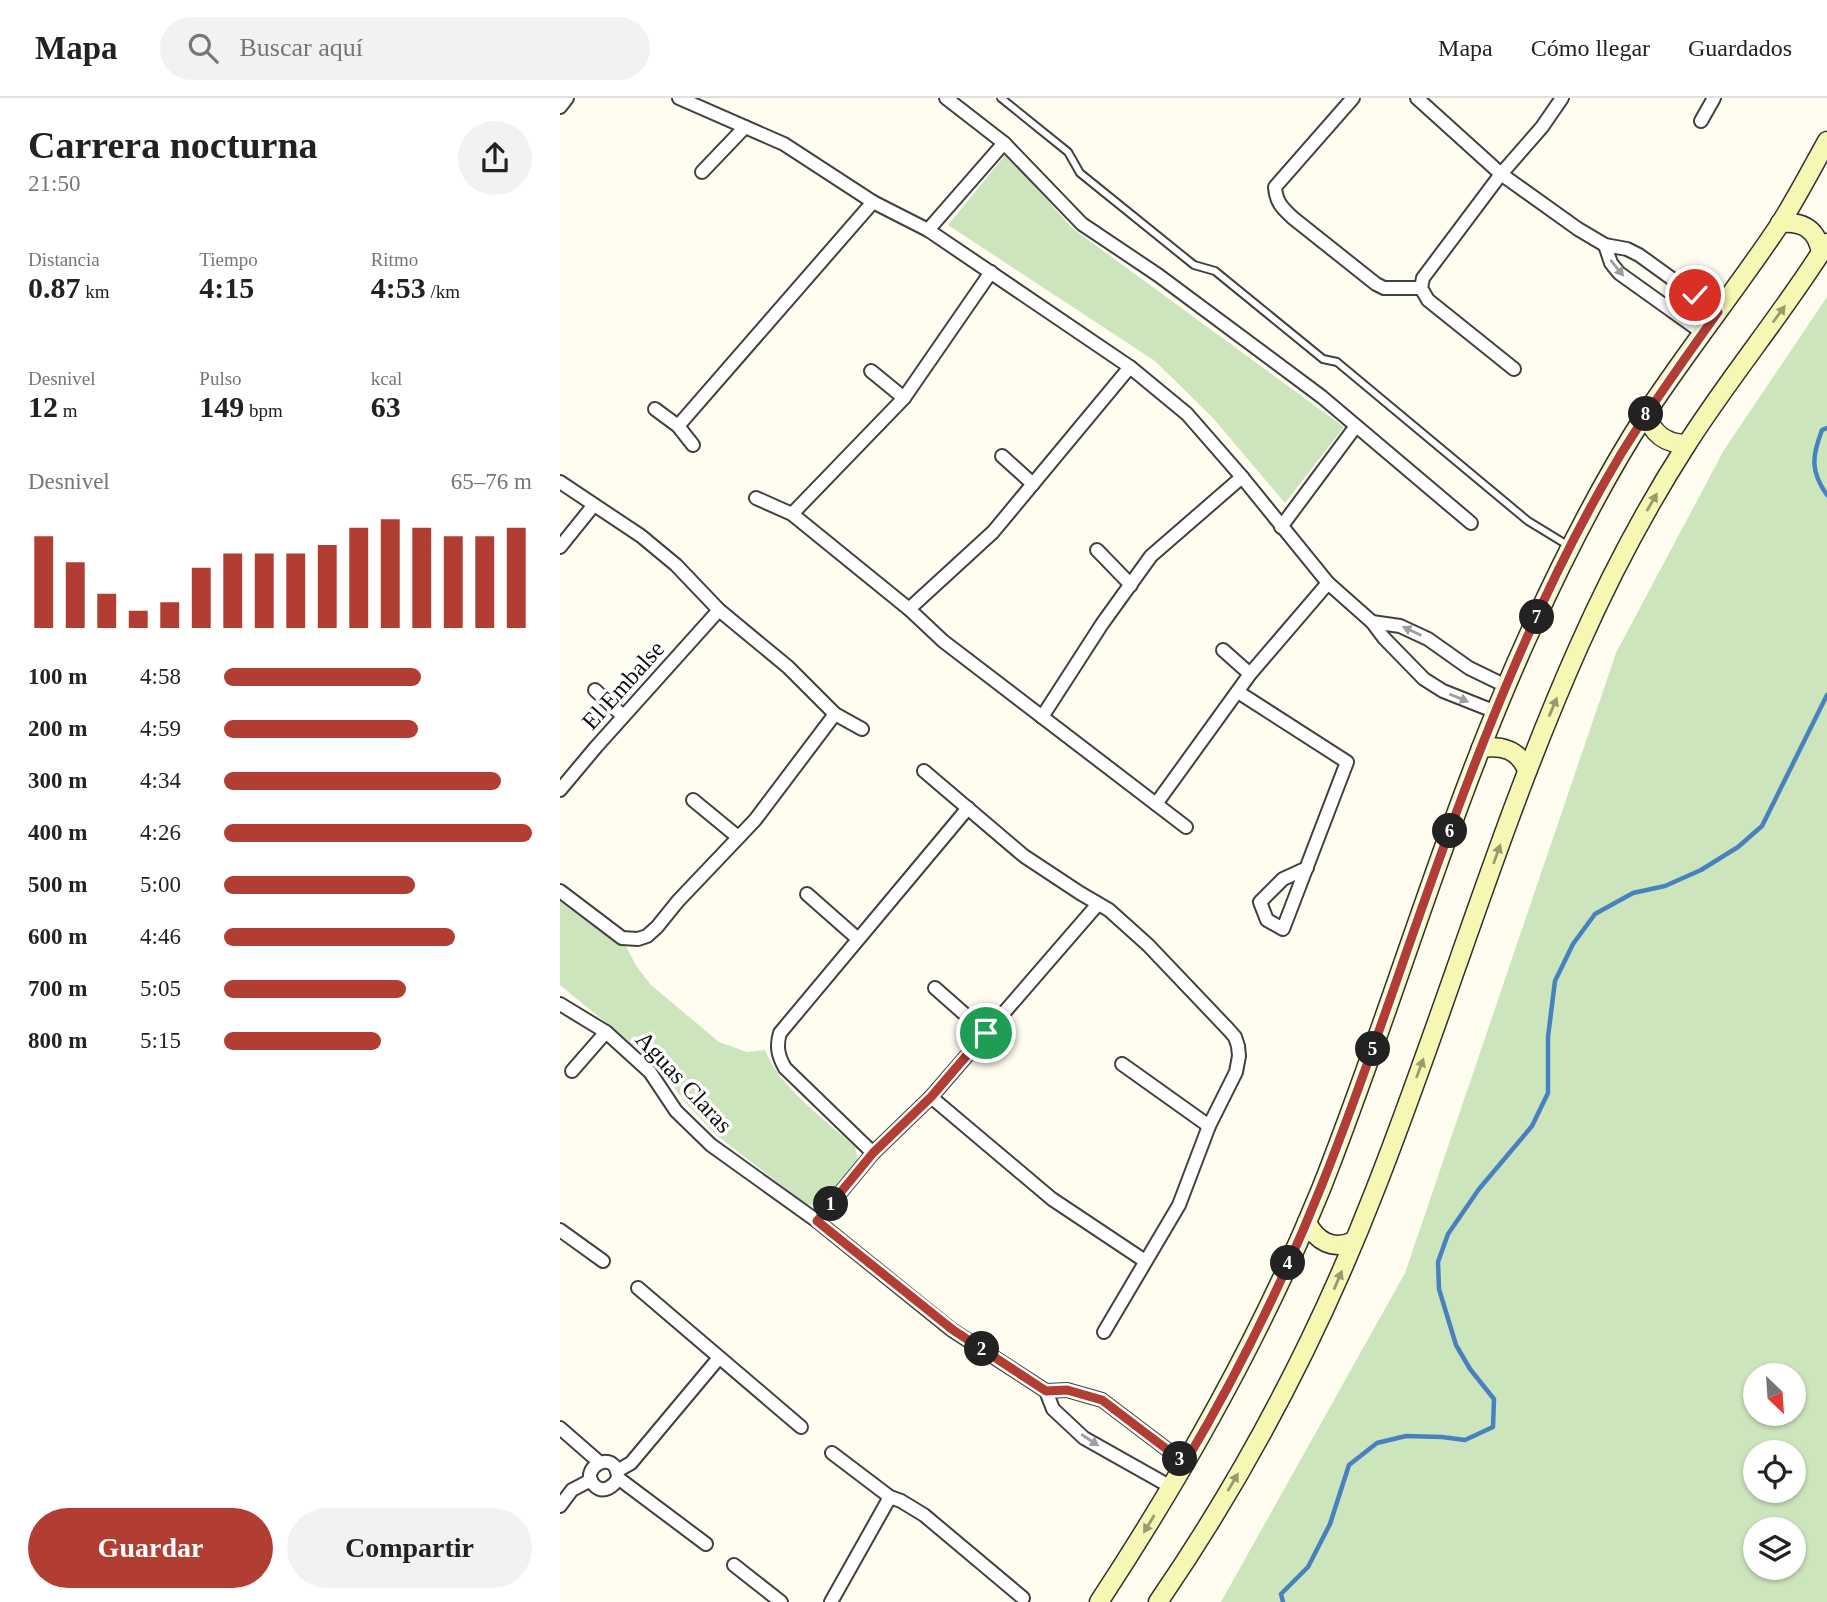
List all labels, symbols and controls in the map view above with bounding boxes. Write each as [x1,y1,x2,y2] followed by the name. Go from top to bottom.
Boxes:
[160,17,650,80] search box
[184,29,222,67] icon: search
[35,30,118,66] text: Mapa
[240,33,363,62] text: Buscar aquí
[1438,35,1493,61] text: Mapa
[1531,35,1650,61] text: Cómo llegar
[1688,35,1792,61] text: Guardados
[458,121,532,195] button: share
[28,124,318,166] text: Carrera nocturna
[28,171,80,196] text: 21:50
[28,249,100,270] text: Distancia
[199,249,258,270] text: Tiempo
[371,249,418,270] text: Ritmo
[1610,258,1625,276] one-way arrow
[1665,265,1725,325] pin
[28,271,81,304] text: 0.87
[199,271,254,304] text: 4:15
[371,271,426,304] text: 4:53
[1676,276,1714,314] icon: check
[81,281,110,302] text: km
[426,281,460,302] text: /km
[1772,305,1786,323] one-way arrow
[28,368,96,389] text: Desnivel
[199,368,242,389] text: Pulso
[371,368,402,389] text: kcal
[28,390,58,423] text: 12
[199,390,244,423] text: 149
[371,390,401,423] text: 63
[1628,396,1664,432] pin: 8
[58,400,78,421] text: m
[244,400,283,421] text: bpm
[1641,403,1650,424] text: 8
[28,469,110,494] text: Desnivel
[451,469,532,494] text: 65–76 m
[1646,493,1658,512] one-way arrow
[1520,600,1555,634] pin: 7
[1532,606,1541,627] text: 7
[1402,626,1422,637] one-way arrow
[577,635,669,735] street label: El Embalse
[28,664,87,689] text: 100 m
[140,664,181,689] text: 4:58
[1448,692,1469,703] one-way arrow
[1547,697,1559,717] one-way arrow
[28,716,87,741] text: 200 m
[140,716,181,741] text: 4:59
[28,768,87,793] text: 300 m
[140,768,181,793] text: 4:34
[1432,814,1468,848] pin: 6
[28,820,87,845] text: 400 m
[140,820,181,845] text: 4:26
[1445,820,1454,841] text: 6
[1492,843,1503,864] one-way arrow
[28,872,87,897] text: 500 m
[140,872,181,897] text: 5:00
[28,924,87,949] text: 600 m
[140,924,181,949] text: 4:46
[28,976,87,1001] text: 700 m
[140,976,181,1001] text: 5:05
[956,1003,1016,1063] pin
[967,1014,1005,1052] icon: arrive
[631,1026,737,1138] street label: Aguas Claras
[28,1028,87,1053] text: 800 m
[140,1028,181,1053] text: 5:15
[1356,1032,1390,1066] pin: 5
[1368,1038,1377,1059] text: 5
[1415,1057,1426,1078] one-way arrow
[814,1186,848,1222] pin: 1
[826,1193,835,1214] text: 1
[1270,1246,1306,1280] pin: 4
[1283,1252,1292,1273] text: 4
[1333,1269,1344,1290] one-way arrow
[964,1332,1000,1366] pin: 2
[977,1338,986,1359] text: 2
[1743,1363,1806,1426] north arrow
[1743,1363,1806,1580] map controls
[1080,1434,1100,1447] one-way arrow
[1743,1440,1806,1503] button: locate
[1162,1442,1198,1476] pin: 3
[1175,1448,1184,1469] text: 3
[1227,1472,1240,1491] one-way arrow
[28,1508,273,1588] button: Guardar
[287,1508,532,1588] button: Compartir
[1142,1514,1155,1533] one-way arrow
[1743,1517,1806,1580] button: layers

